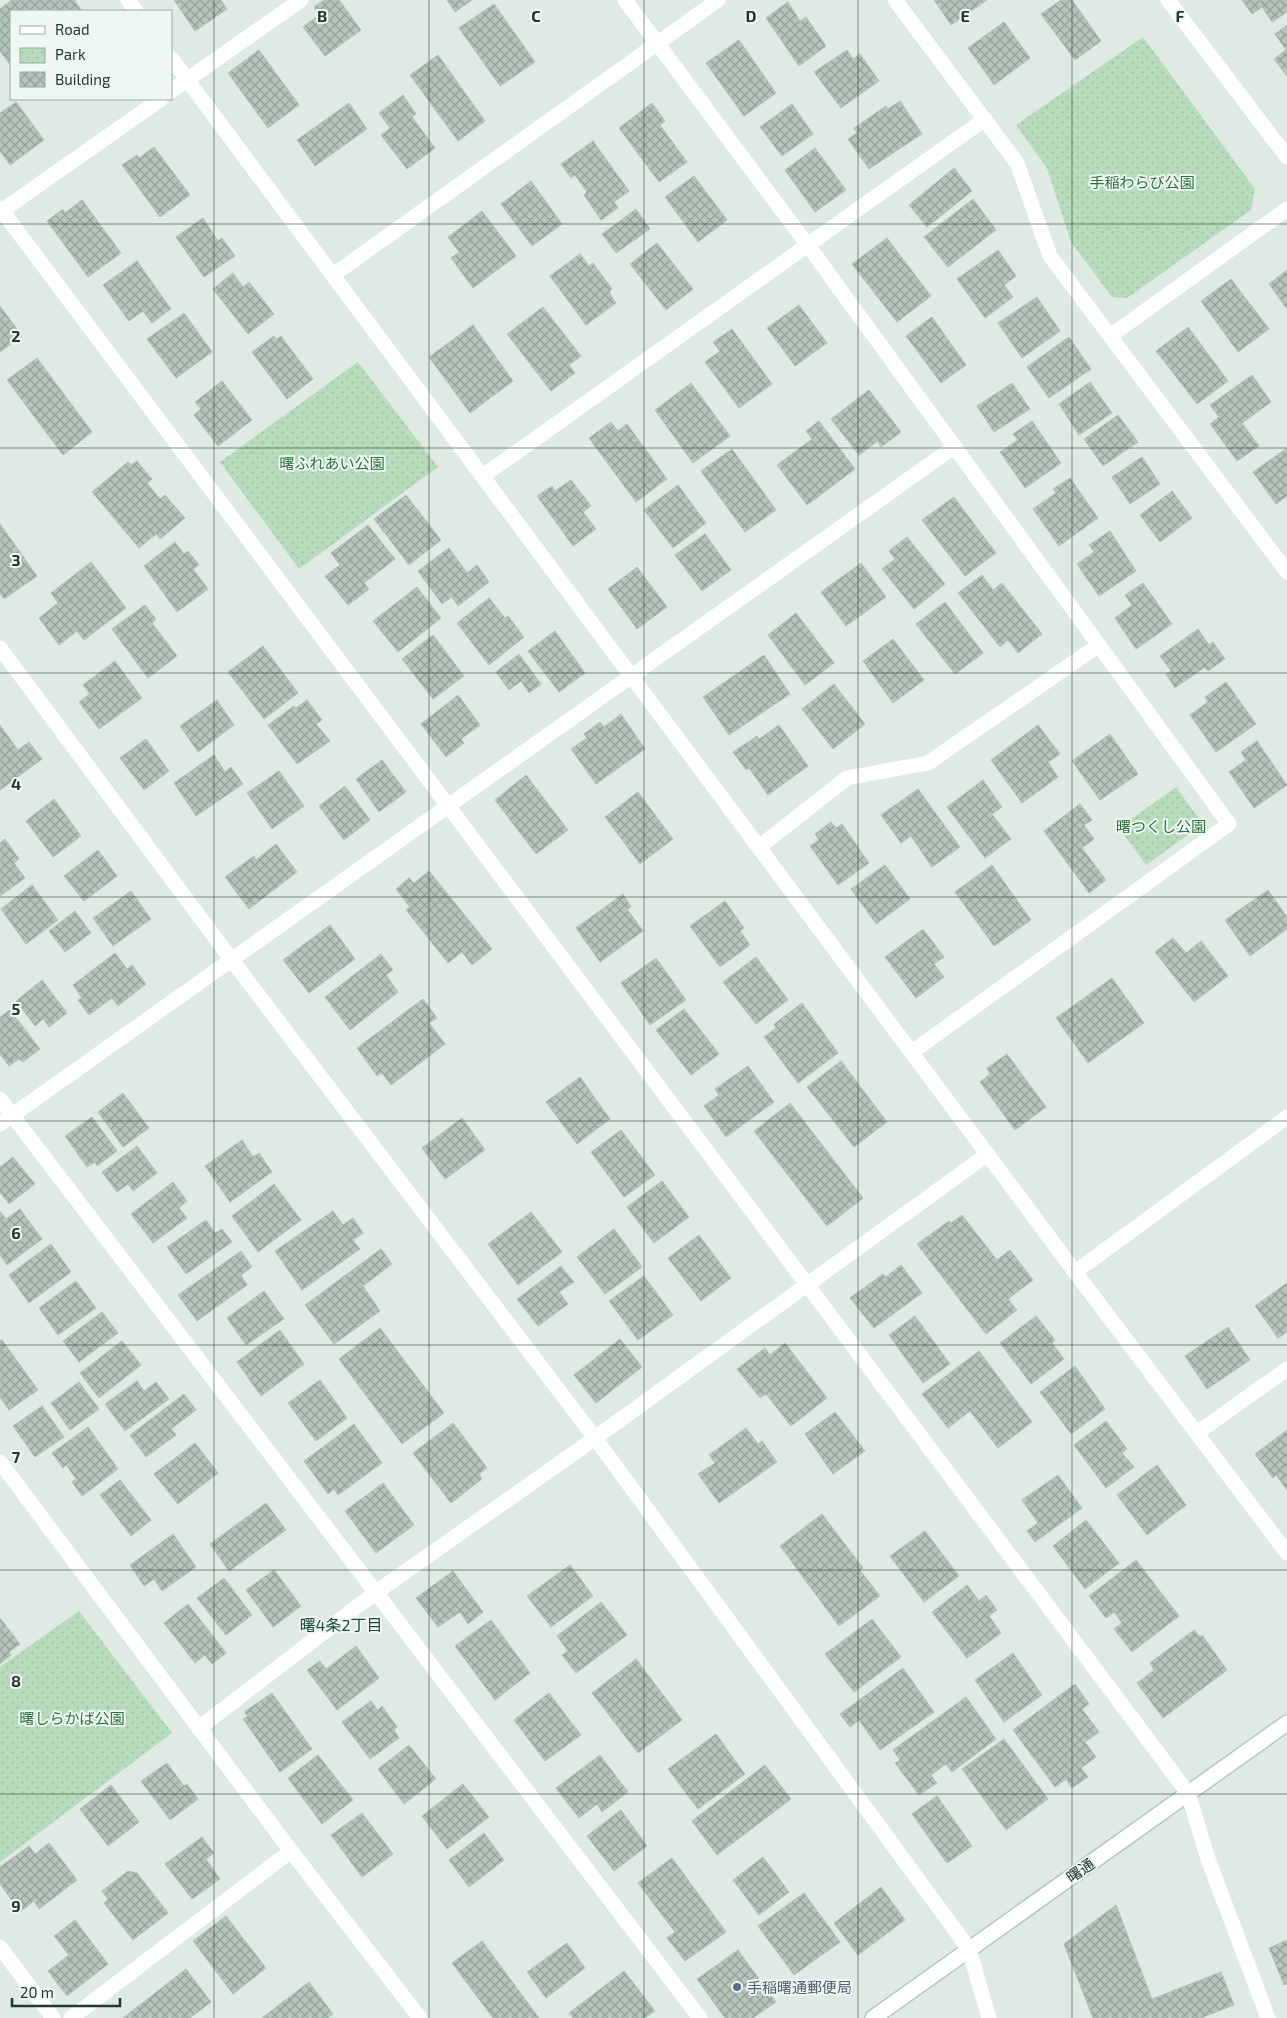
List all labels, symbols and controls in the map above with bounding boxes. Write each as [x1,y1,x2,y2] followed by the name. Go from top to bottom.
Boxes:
[317,6,327,25] text: B
[531,6,541,25] text: C
[746,6,757,25] text: D
[960,6,970,25] text: E
[1176,6,1185,25] text: F
[10,10,172,100] legend
[55,20,90,38] text: Road
[55,45,86,63] text: Park
[55,70,111,88] text: Building
[1089,173,1195,191] park label: 手稲わらび公園
[11,326,21,345] text: 2
[279,454,385,472] park label: 曙ふれあい公園
[11,550,21,569] text: 3
[11,774,21,793] text: 4
[1116,817,1206,835] park label: 曙つくし公園
[12,999,21,1018] text: 5
[11,1223,21,1242] text: 6
[12,1447,21,1466] text: 7
[300,1615,382,1634] district label: 曙4条2丁目
[11,1671,21,1690] text: 8
[19,1709,125,1727] park label: 曙しらかば公園
[1063,1854,1097,1886] street label: 曙通
[11,1896,21,1915] text: 9
[12,1976,120,2008] scale bar
[747,1978,852,1996] place label: 手稲曙通郵便局
[731,1981,743,1993] marker: 手稲曙通郵便局
[20,1983,54,2001] text: 20 m

